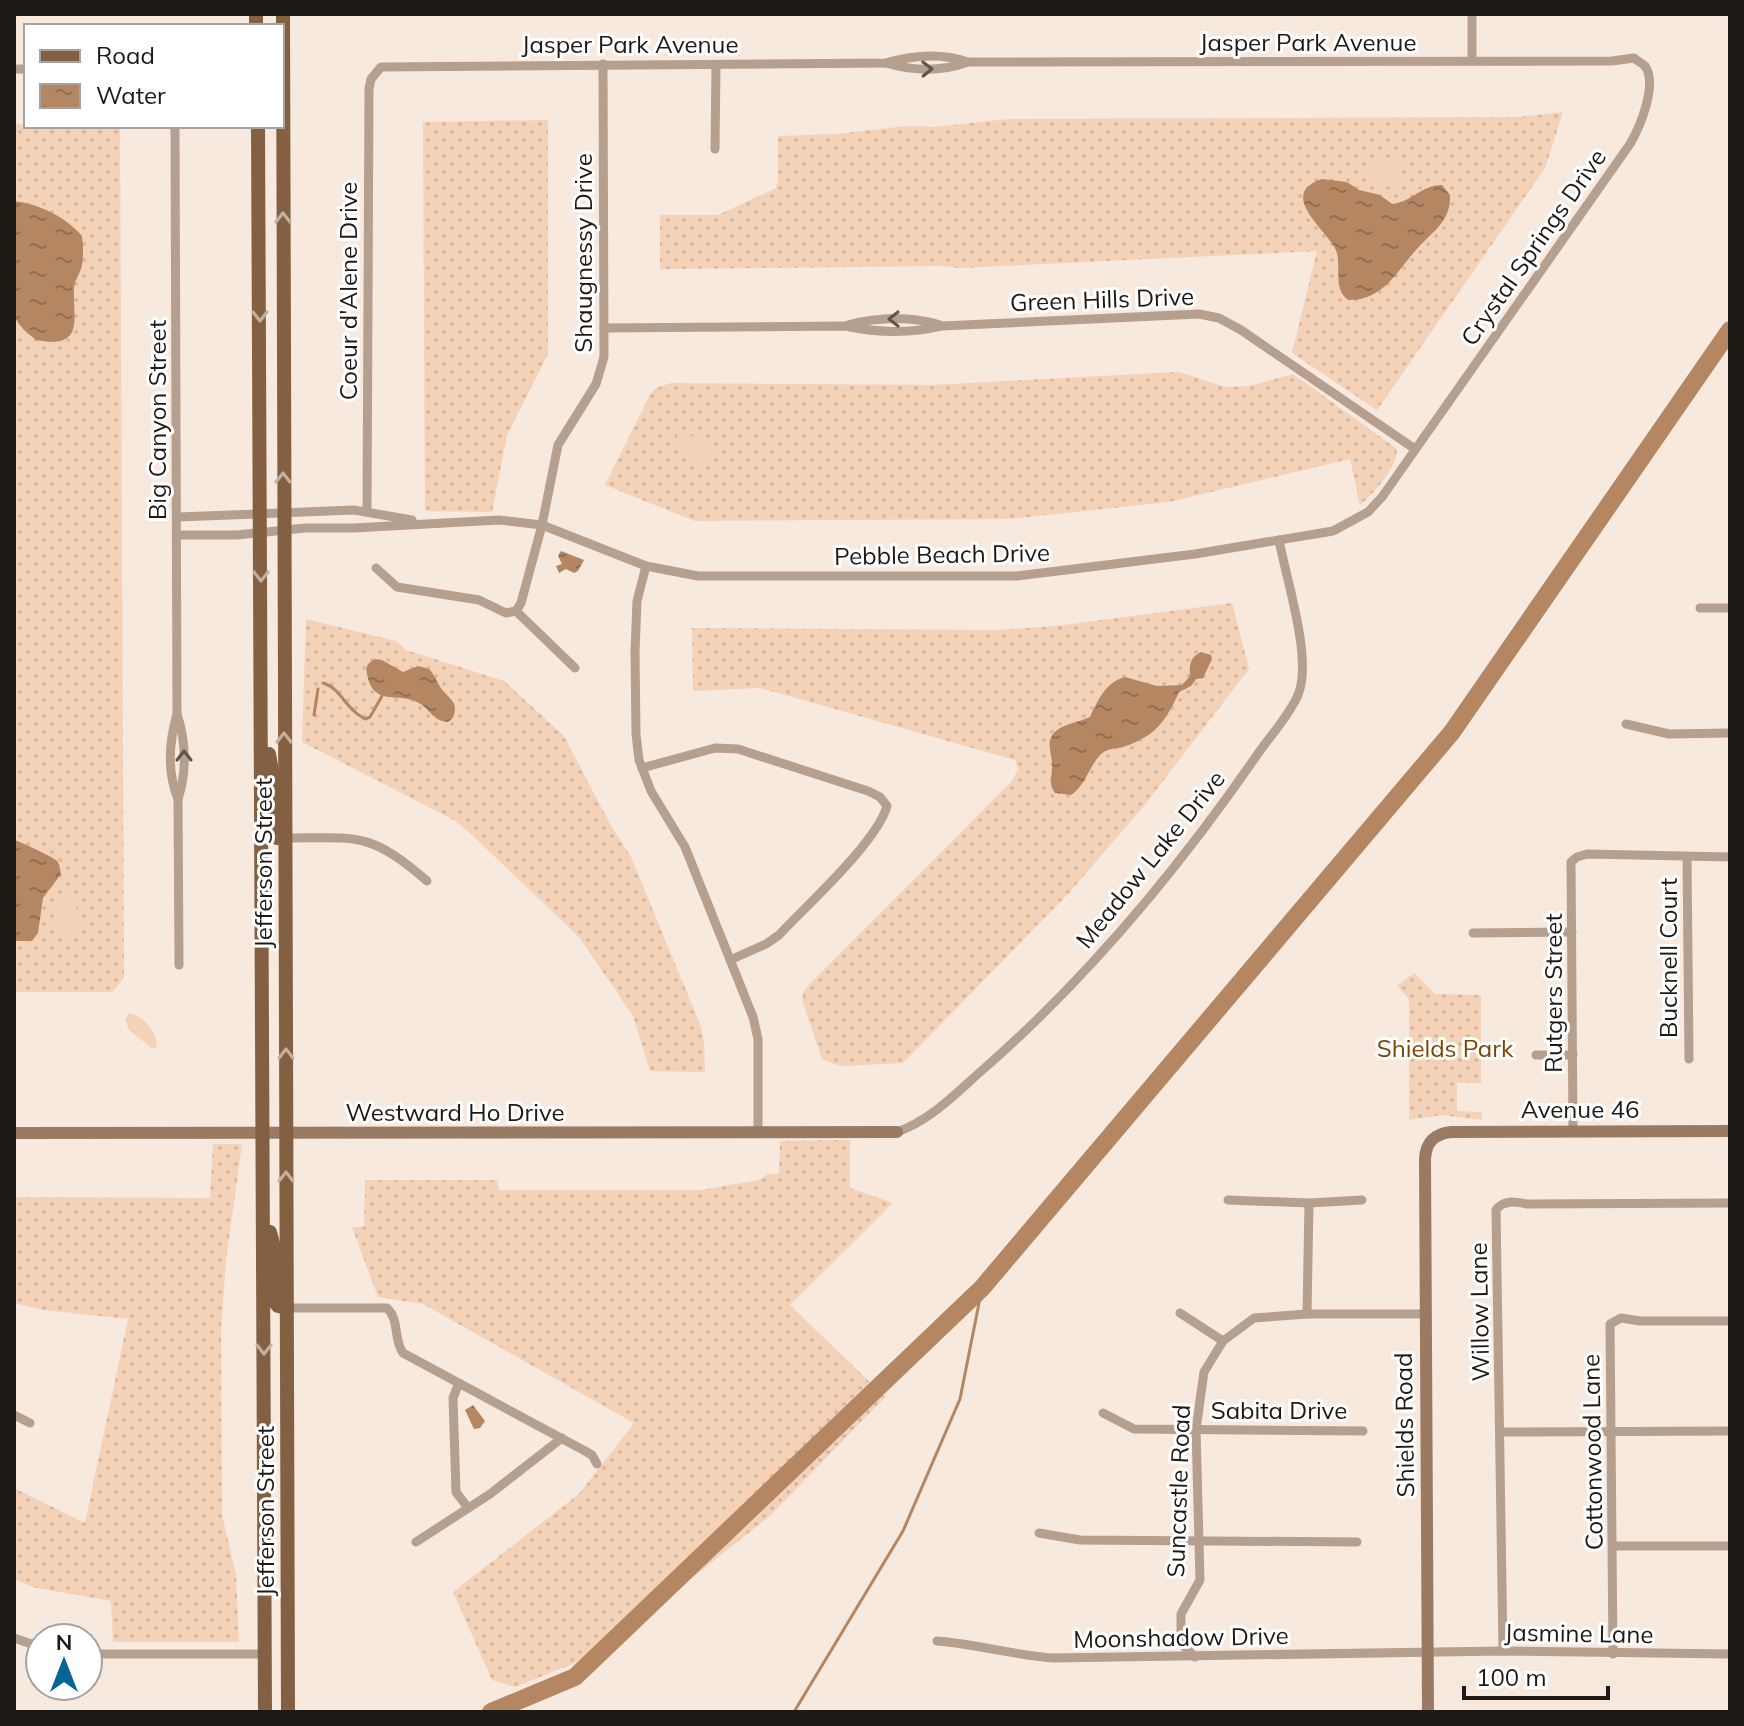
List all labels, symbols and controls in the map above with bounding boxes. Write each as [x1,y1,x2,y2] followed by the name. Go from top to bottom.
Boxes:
[24,24,284,128] legend
[1199,27,1417,57] street label: Jasper Park Avenue
[521,29,739,59] street label: Jasper Park Avenue
[96,40,155,70] text: Road
[921,60,934,77] one-way arrow
[96,80,166,110] text: Water
[1454,143,1612,351] street label: Crystal Springs Drive
[568,153,598,353] street label: Shaugnessy Drive
[333,182,363,400] street label: Coeur d'Alene Drive
[274,211,292,224] one-way arrow
[1009,281,1195,317] street label: Green Hills Drive
[251,310,268,323] one-way arrow
[887,310,900,328] one-way arrow
[142,320,172,520] street label: Big Canyon Street
[274,471,292,484] one-way arrow
[834,537,1050,571] street label: Pebble Beach Drive
[252,570,270,583] one-way arrow
[275,731,293,744] one-way arrow
[175,749,192,762] one-way arrow
[1069,764,1231,954] street label: Meadow Lake Drive
[248,778,278,948] street label: Jefferson Street
[1653,878,1683,1038] street label: Bucknell Court
[1538,913,1568,1073] street label: Rutgers Street
[1377,1033,1514,1063] park label: Shields Park
[277,1047,295,1060] one-way arrow
[1521,1094,1639,1124] street label: Avenue 46
[345,1097,565,1127] street label: Westward Ho Drive
[277,1170,295,1183] one-way arrow
[1463,1242,1495,1382] street label: Willow Lane
[255,1343,273,1356] one-way arrow
[1388,1352,1420,1498] street label: Shields Road
[1575,1353,1609,1551] street label: Cottonwood Lane
[1211,1395,1347,1425] street label: Sabita Drive
[1160,1404,1196,1578] street label: Suncastle Road
[250,1426,280,1596] street label: Jefferson Street
[1504,1617,1654,1649] street label: Jasmine Lane
[1073,1620,1289,1654] street label: Moonshadow Drive
[24,1622,104,1702] north arrow
[56,1628,72,1656] text: N
[1464,1650,1608,1700] scale bar
[1476,1662,1547,1692] text: 100 m

